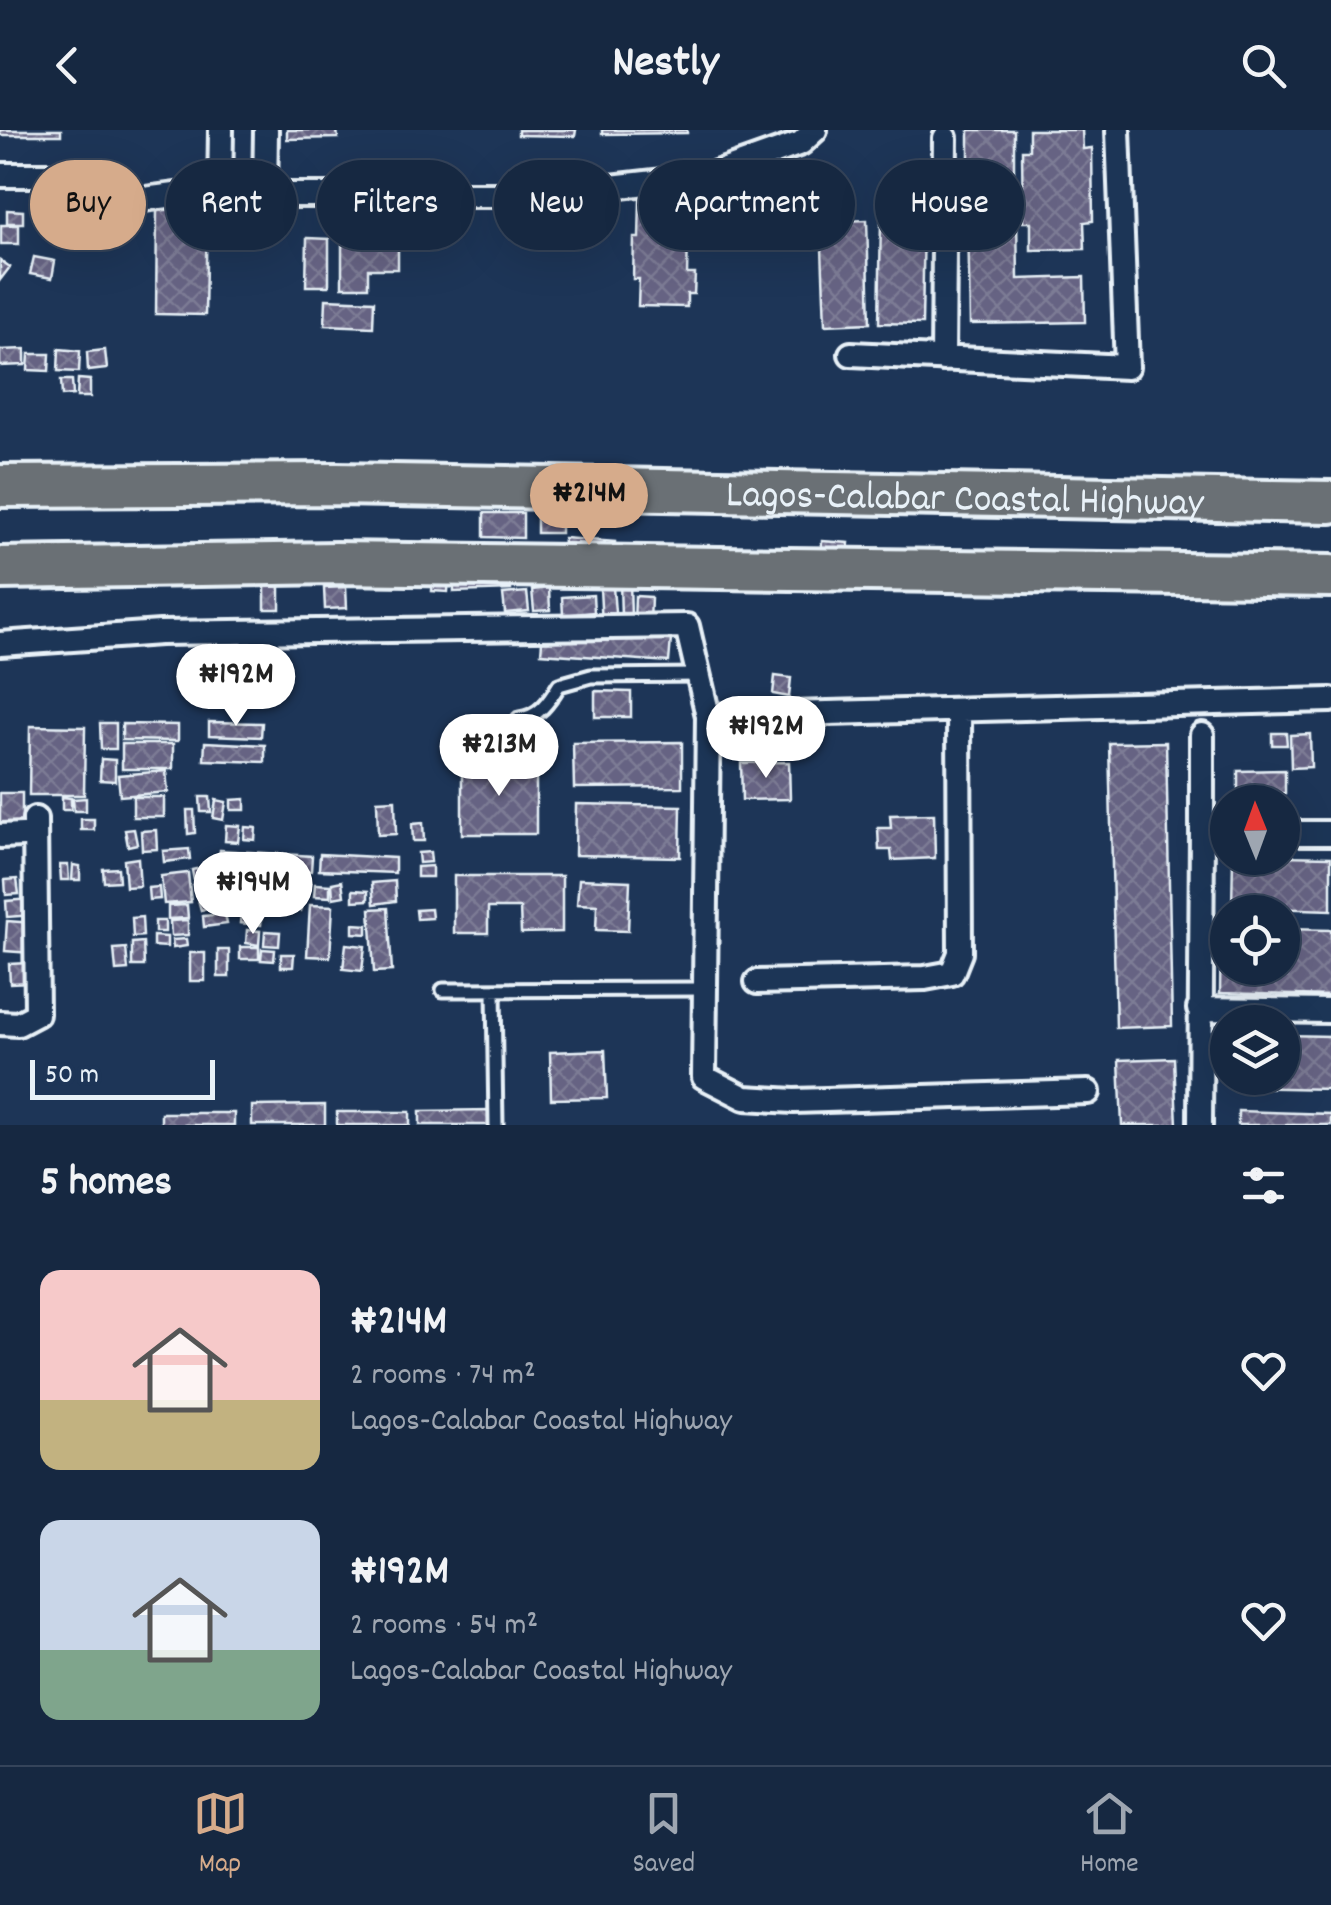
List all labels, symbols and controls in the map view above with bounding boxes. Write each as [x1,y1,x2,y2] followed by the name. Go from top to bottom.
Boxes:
[612,33,719,97] text: Nestly
[40,38,95,93] icon: back
[1236,38,1291,93] icon: search
[30,160,146,250] chip: Buy
[166,160,297,250] chip: Rent
[317,160,474,250] chip: Filters
[494,160,619,250] chip: New
[639,160,855,250] chip: Apartment
[875,160,1024,250] chip: House
[519,463,659,548] pin: ₦214M
[725,469,1205,535] street label: Lagos-Calabar Coastal Highway
[552,472,626,518] text: ₦214M
[166,644,306,729] pin: ₦192M
[198,653,274,699] text: ₦192M
[696,696,836,781] pin: ₦192M
[728,705,804,751] text: ₦192M
[429,714,569,799] pin: ₦213M
[461,723,537,769] text: ₦213M
[1210,785,1300,875] north arrow
[1210,785,1300,1095] map controls
[183,852,323,937] pin: ₦194M
[216,861,290,907] text: ₦194M
[1210,895,1300,985] button: locate
[1210,1005,1300,1095] button: layers
[30,1055,215,1100] scale bar
[45,1057,99,1097] text: 50 m
[40,1155,172,1215] text: 5 homes
[1236,1158,1291,1213] icon: filters
[350,1294,447,1354] text: ₦214M
[120,1310,240,1430] icon: home
[1236,1343,1291,1398] icon: heart
[350,1354,536,1400] text: 2 rooms · 74 m²
[350,1400,732,1446] text: Lagos-Calabar Coastal Highway
[350,1544,449,1604] text: ₦192M
[120,1560,240,1680] icon: home
[1236,1593,1291,1648] icon: heart
[350,1604,538,1650] text: 2 rooms · 54 m²
[350,1650,732,1696] text: Lagos-Calabar Coastal Highway
[193,1786,248,1886] tab: Map
[633,1786,695,1886] tab: Saved
[1080,1786,1138,1886] tab: Home

